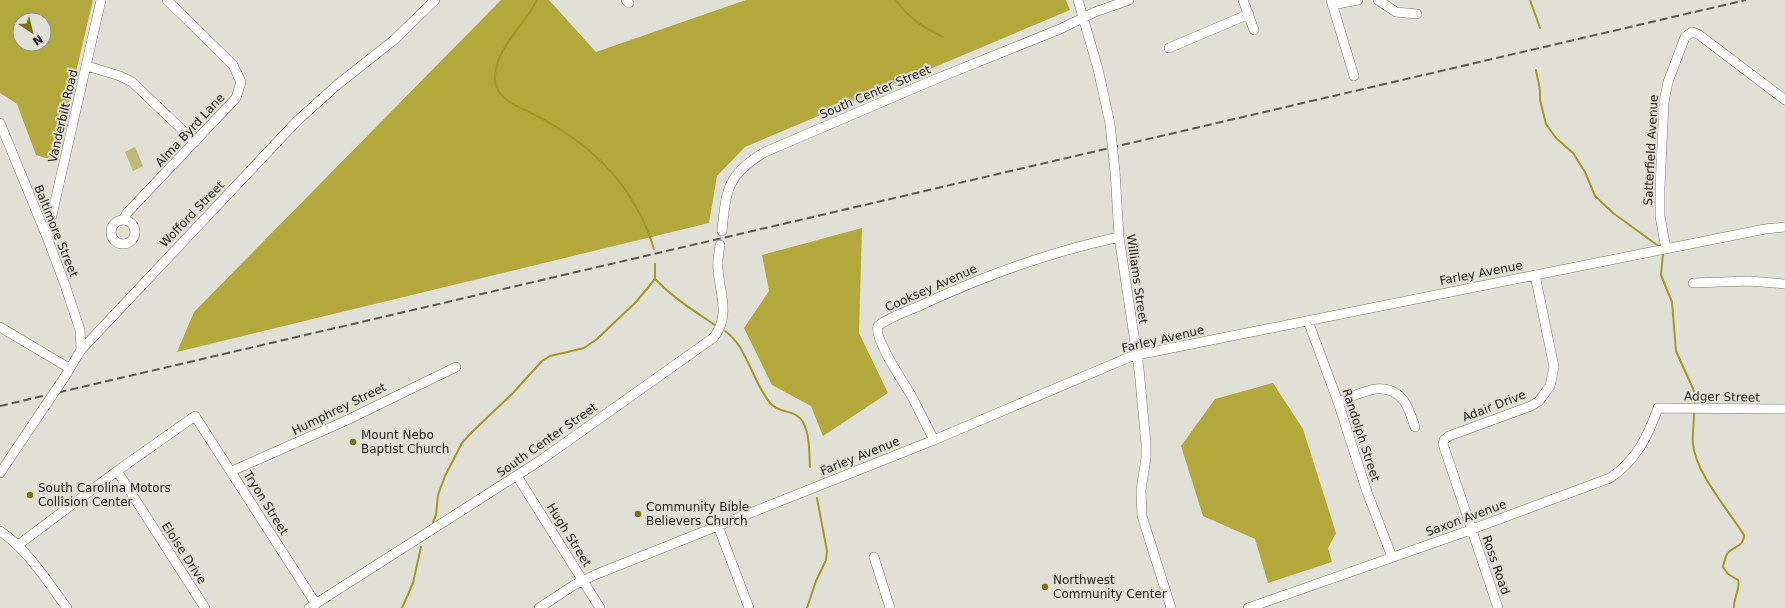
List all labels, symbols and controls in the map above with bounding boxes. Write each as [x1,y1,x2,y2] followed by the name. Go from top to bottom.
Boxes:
[12,12,52,52] north arrow
[30,32,45,48] text: N
[817,62,933,122] street label: South Center Street
[45,68,81,164] street label: Vanderbilt Road
[153,91,227,169] street label: Alma Byrd Lane
[1641,94,1661,206] street label: Satterfield Avenue
[157,178,227,250] street label: Wofford Street
[31,183,81,279] street label: Baltimore Street
[1124,233,1150,325] street label: Williams Street
[1438,258,1524,288] street label: Farley Avenue
[883,261,979,315] street label: Cooksey Avenue
[1120,323,1206,355] street label: Farley Avenue
[290,380,389,438] street label: Humphrey Street
[1339,387,1383,483] street label: Randolph Street
[1460,387,1528,425] street label: Adair Drive
[1684,389,1760,405] street label: Adger Street
[494,400,600,480] street label: South Center Street
[361,428,449,456] place label: Mount Nebo Baptist Church
[818,434,902,478] street label: Farley Avenue
[348,437,358,447] marker: Mount Nebo Baptist Church
[240,468,291,538] street label: Tryon Street
[38,481,171,509] place label: South Carolina Motors Collision Center
[25,490,35,500] marker: South Carolina Motors Collision Center
[1424,497,1508,539] street label: Saxon Avenue
[646,500,749,528] place label: Community Bible Believers Church
[544,501,594,570] street label: Hugh Street
[633,509,643,519] marker: Community Bible Believers Church
[159,519,209,587] street label: Eloise Drive
[1479,534,1513,596] street label: Ross Road
[1053,573,1167,601] place label: Northwest Community Center
[1040,582,1050,592] marker: Northwest Community Center

